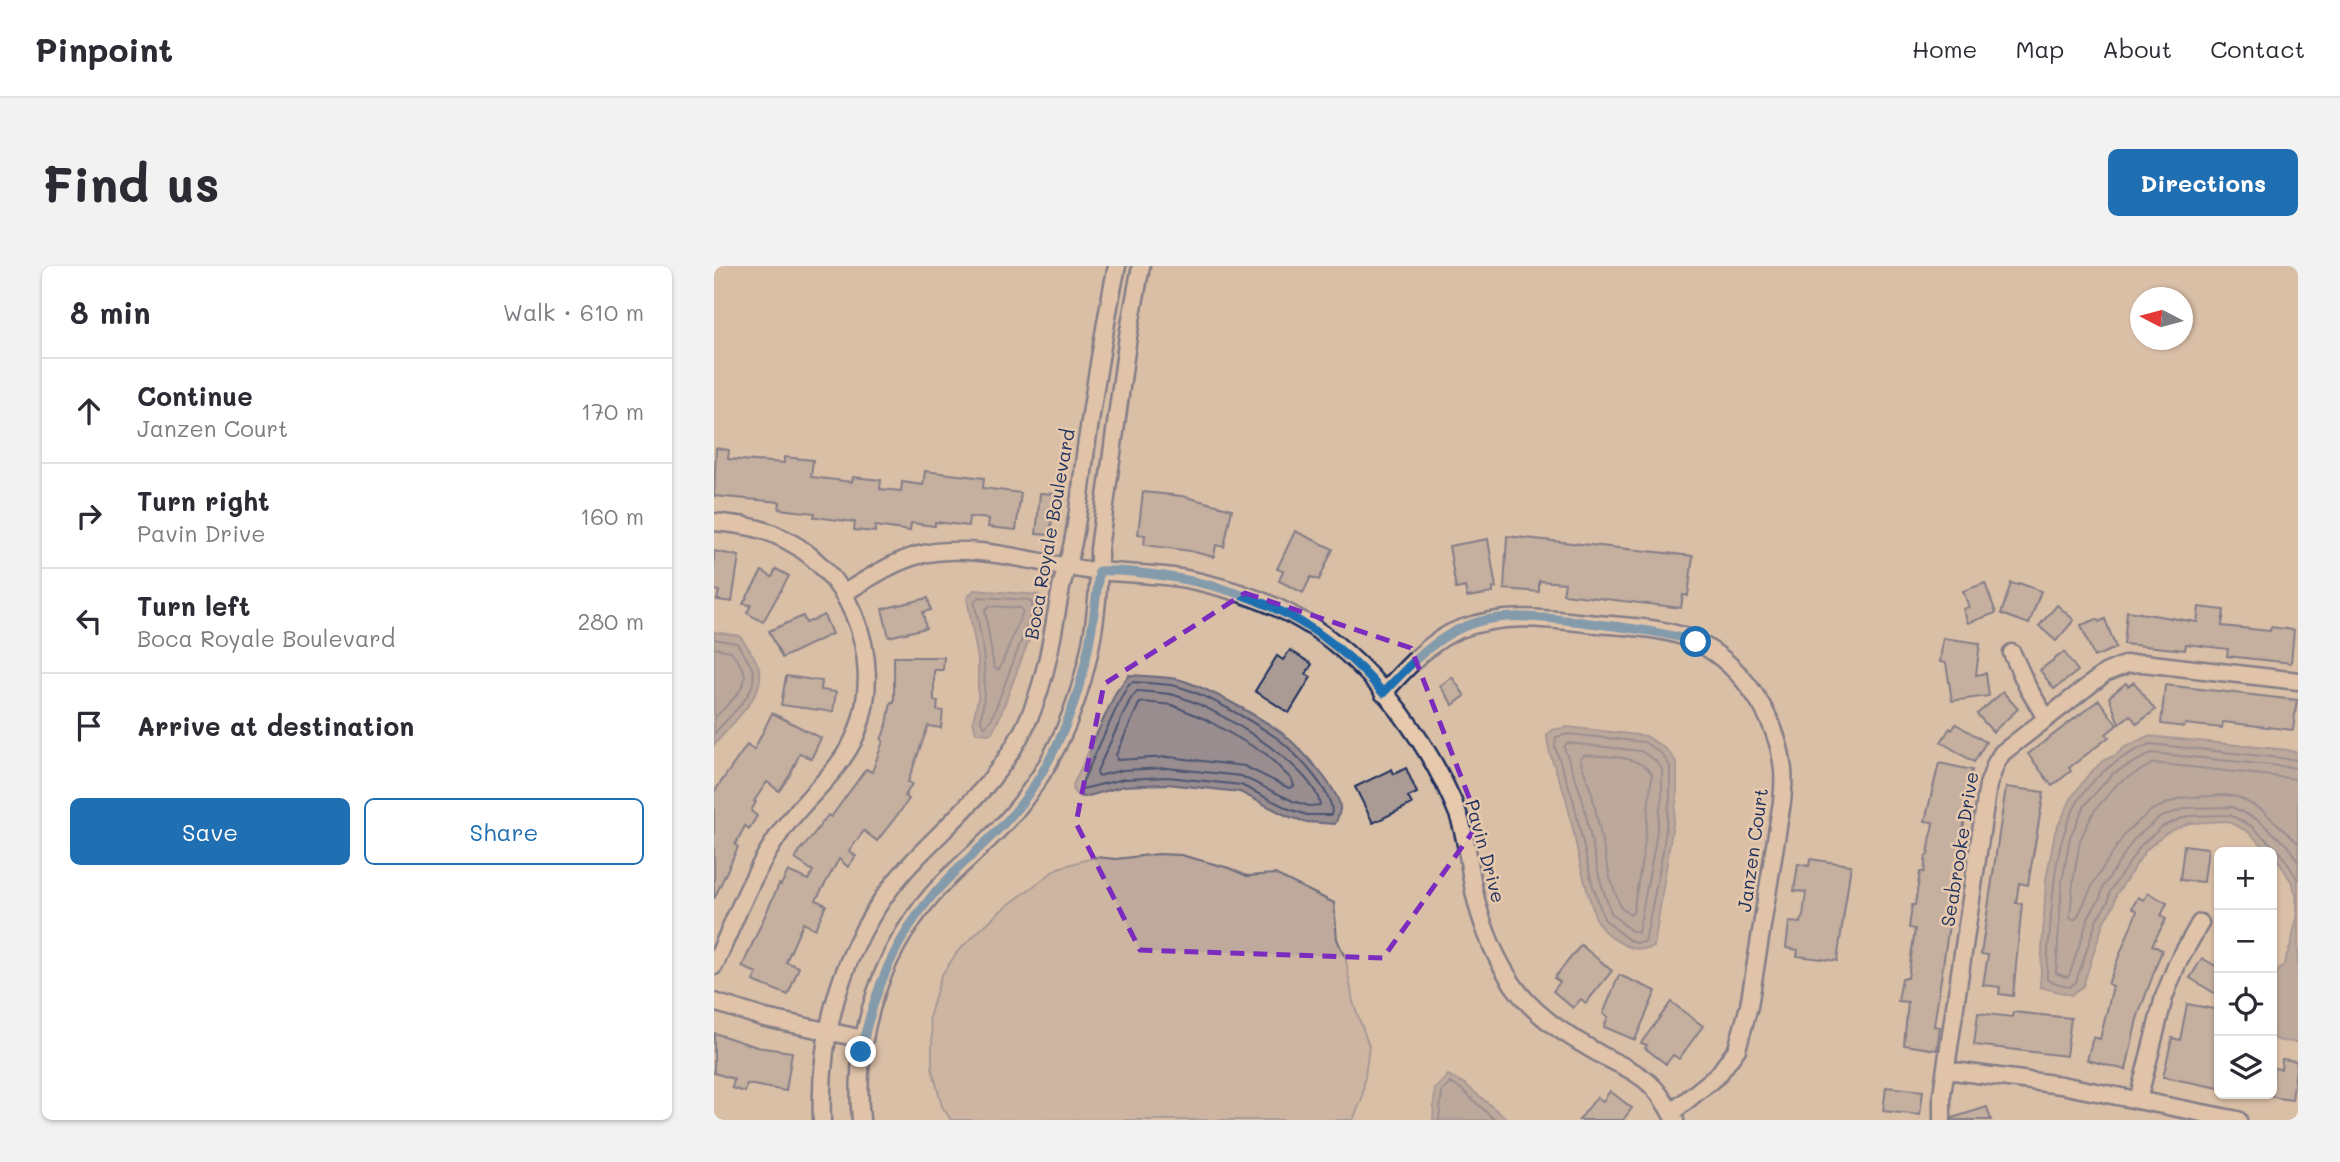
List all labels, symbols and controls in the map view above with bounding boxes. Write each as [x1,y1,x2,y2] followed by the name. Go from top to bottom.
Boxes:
[35,27,173,70] text: Pinpoint
[1912,33,1977,64] text: Home
[2015,33,2064,64] text: Map
[2102,33,2172,64] text: About
[2210,33,2305,64] text: Contact
[2108,149,2298,216] button: Directions
[42,151,220,214] text: Find us
[2130,287,2193,350] north arrow
[70,292,151,332] text: 8 min
[503,297,644,327] text: Walk · 610 m
[137,379,253,413] text: Continue
[70,392,108,430] icon: ahead
[581,396,644,426] text: 170 m
[137,413,288,443] text: Janzen Court
[1018,427,1080,641] street label: Boca Royale Boulevard
[137,484,270,518] text: Turn right
[70,497,108,535] icon: right
[580,501,644,531] text: 160 m
[137,518,265,548] text: Pavin Drive
[137,589,250,623] text: Turn left
[70,602,108,640] icon: left
[577,606,644,636] text: 280 m
[137,623,395,653] text: Boca Royale Boulevard
[1680,626,1711,657] route start
[70,707,108,745] icon: arrive
[137,709,414,743] text: Arrive at destination
[1934,770,1984,928] street label: Seabrooke Drive
[1731,786,1773,914] street label: Janzen Court
[1460,797,1512,905] street label: Pavin Drive
[70,798,350,865] button: Save
[364,798,644,865] button: Share
[2214,847,2277,1099] map controls
[2214,847,2277,910] button: +
[2214,910,2277,973] button: −
[2214,973,2277,1036] button: locate
[845,1036,876,1067] route end
[2214,1036,2277,1099] button: layers

